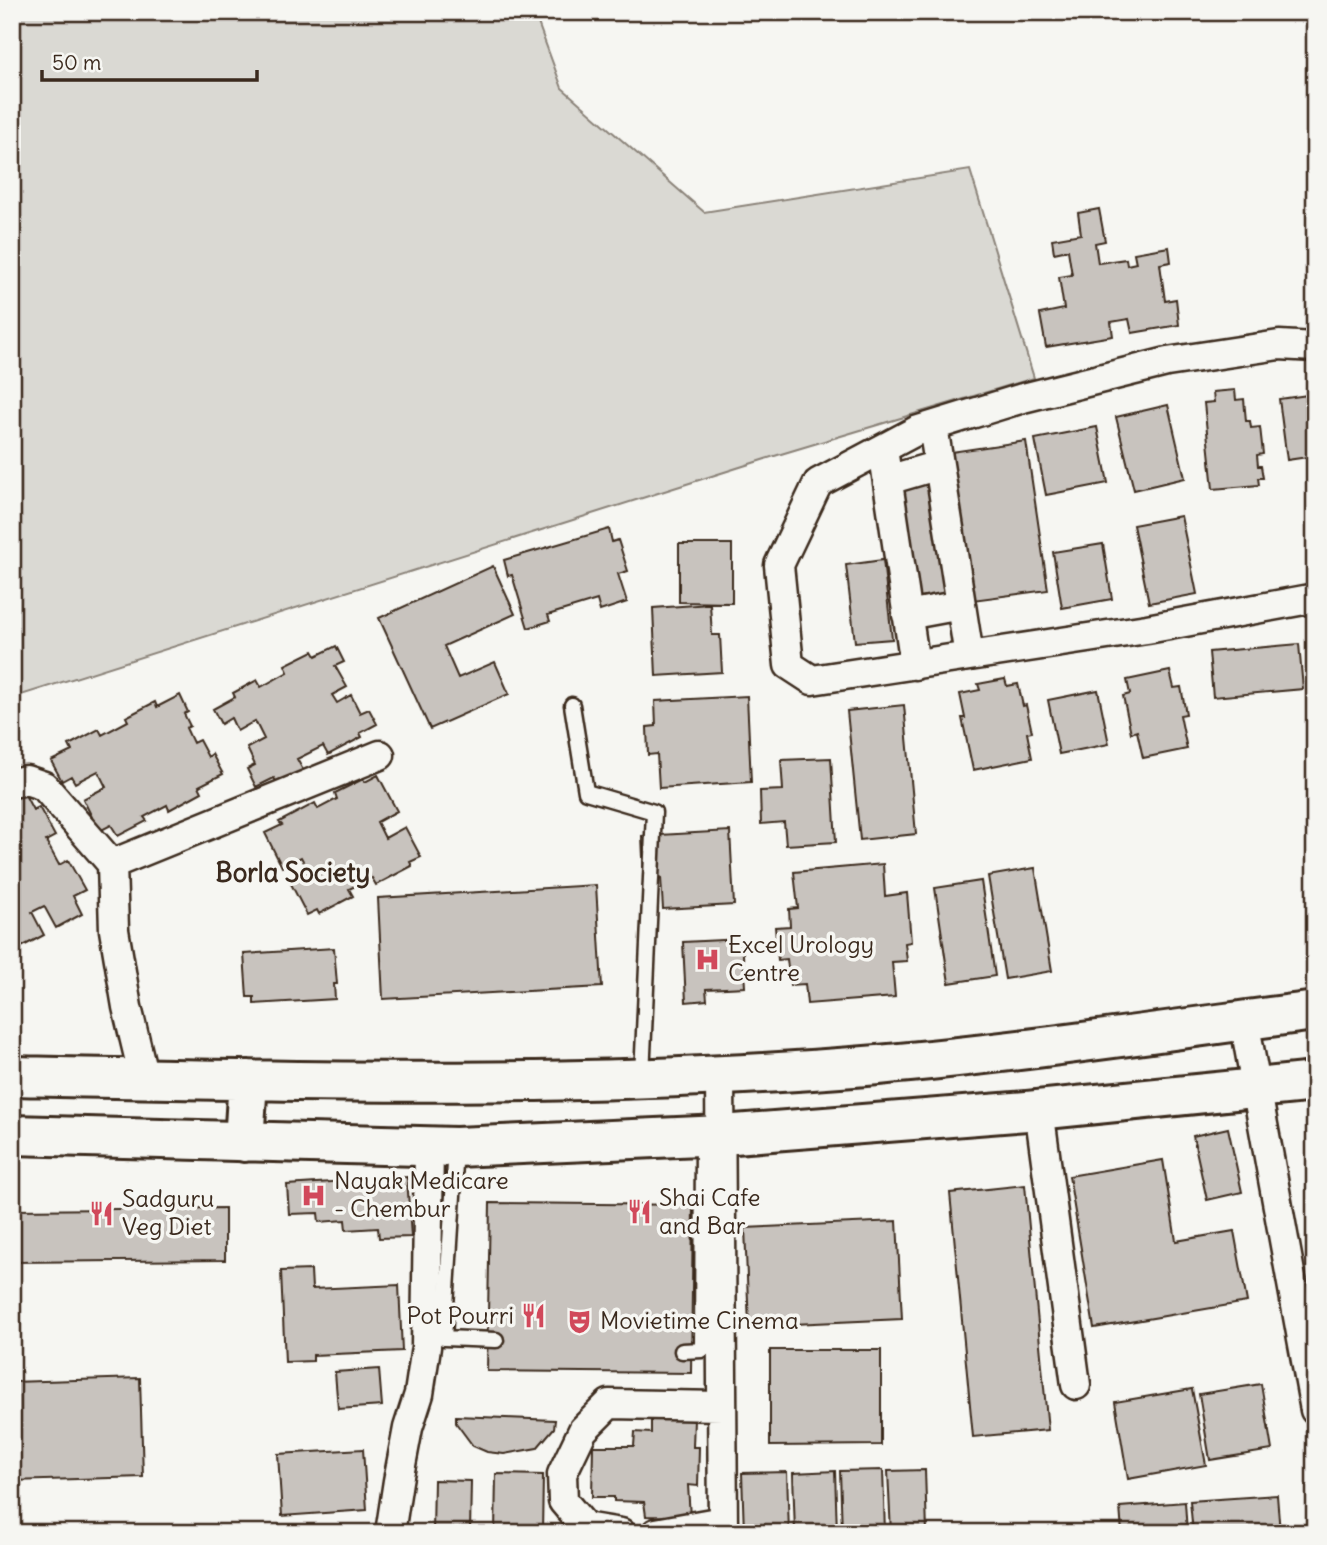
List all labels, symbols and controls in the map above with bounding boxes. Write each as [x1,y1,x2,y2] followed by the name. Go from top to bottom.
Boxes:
[42,38,257,82] scale bar
[52,49,101,76] text: 50 m
[216,856,370,889] district label: Borla Society
[728,929,874,987] place label: Excel Urology Centre
[694,945,722,973] hospital icon: Excel Urology Centre
[334,1165,509,1223] place label: Nayak Medicare - Chembur
[300,1181,328,1209] hospital icon: Nayak Medicare - Chembur
[659,1182,760,1240] place label: Shai Cafe and Bar
[122,1183,214,1241] place label: Sadguru Veg Diet
[625,1198,653,1226] restaurant icon: Shai Cafe and Bar
[88,1199,116,1227] restaurant icon: Sadguru Veg Diet
[407,1300,514,1330] place label: Pot Pourri
[520,1302,548,1330] restaurant icon: Pot Pourri
[600,1305,799,1335] place label: Movietime Cinema
[566,1307,594,1335] theatre icon: Movietime Cinema

